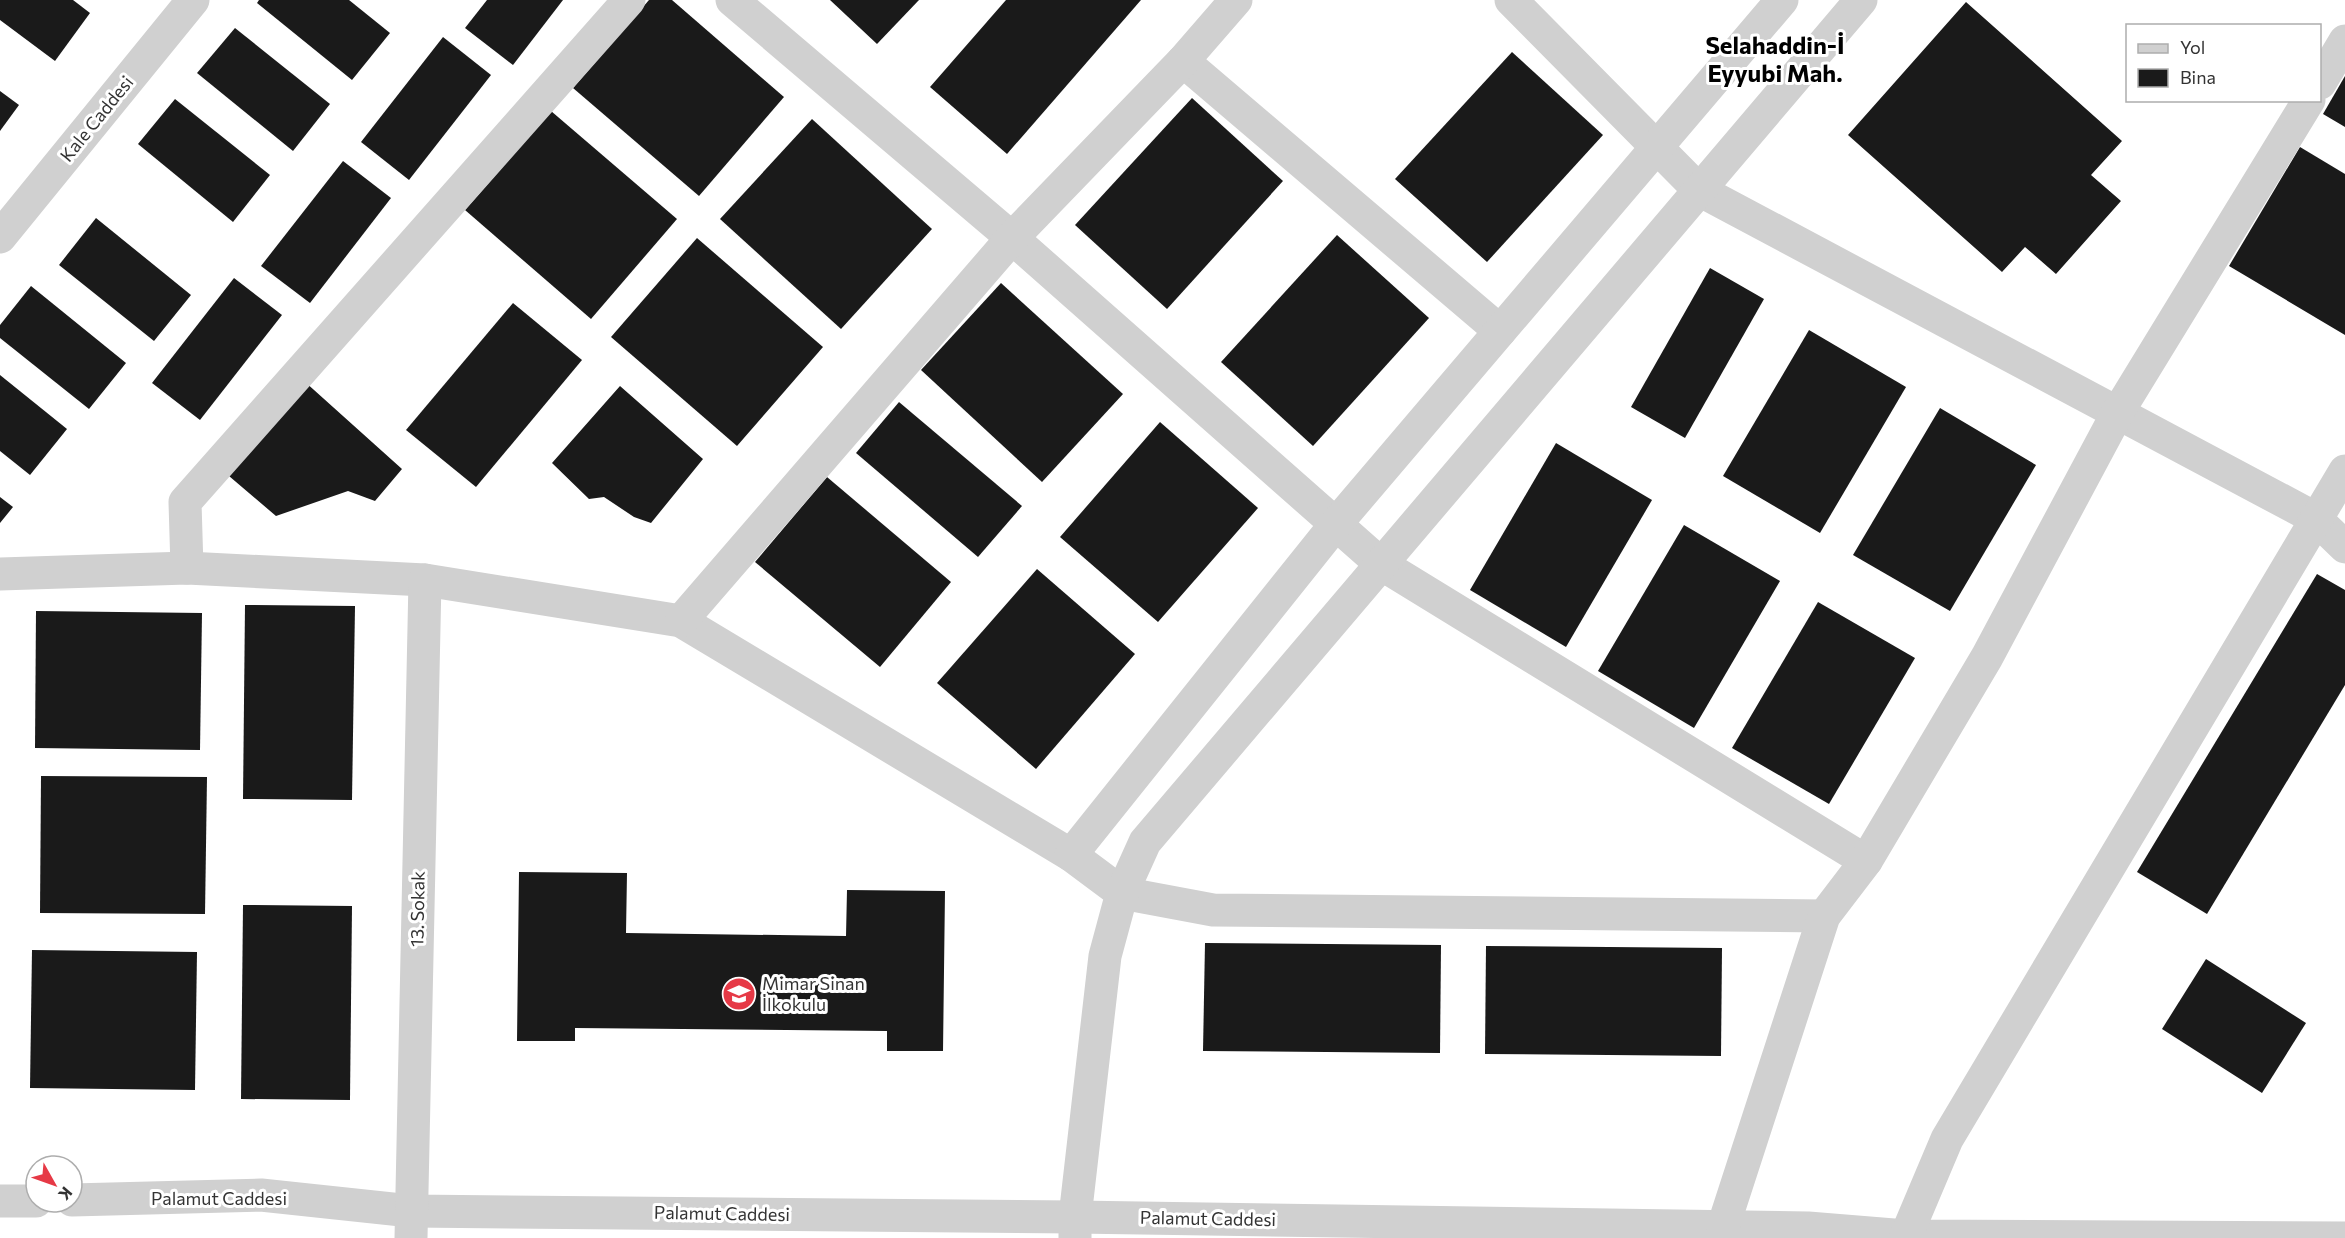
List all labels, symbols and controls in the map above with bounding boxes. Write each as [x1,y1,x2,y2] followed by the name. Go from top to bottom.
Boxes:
[2126,24,2321,102] legend
[1705,30,1845,87] district label: Selahaddin-İ Eyyubi Mah.
[2180,36,2205,58] text: Yol
[2180,66,2216,88] text: Bina
[55,71,137,166] street label: Kale Caddesi
[405,871,429,947] street label: 13. Sokak
[762,972,865,1015] place label: Mimar Sinan İlkokulu
[721,976,757,1012] school or university icon: Mimar Sinan İlkokulu
[24,1154,84,1214] north arrow
[55,1184,77,1204] text: K
[151,1187,287,1209] street label: Palamut Caddesi
[654,1201,790,1225] street label: Palamut Caddesi
[1140,1206,1276,1230] street label: Palamut Caddesi

